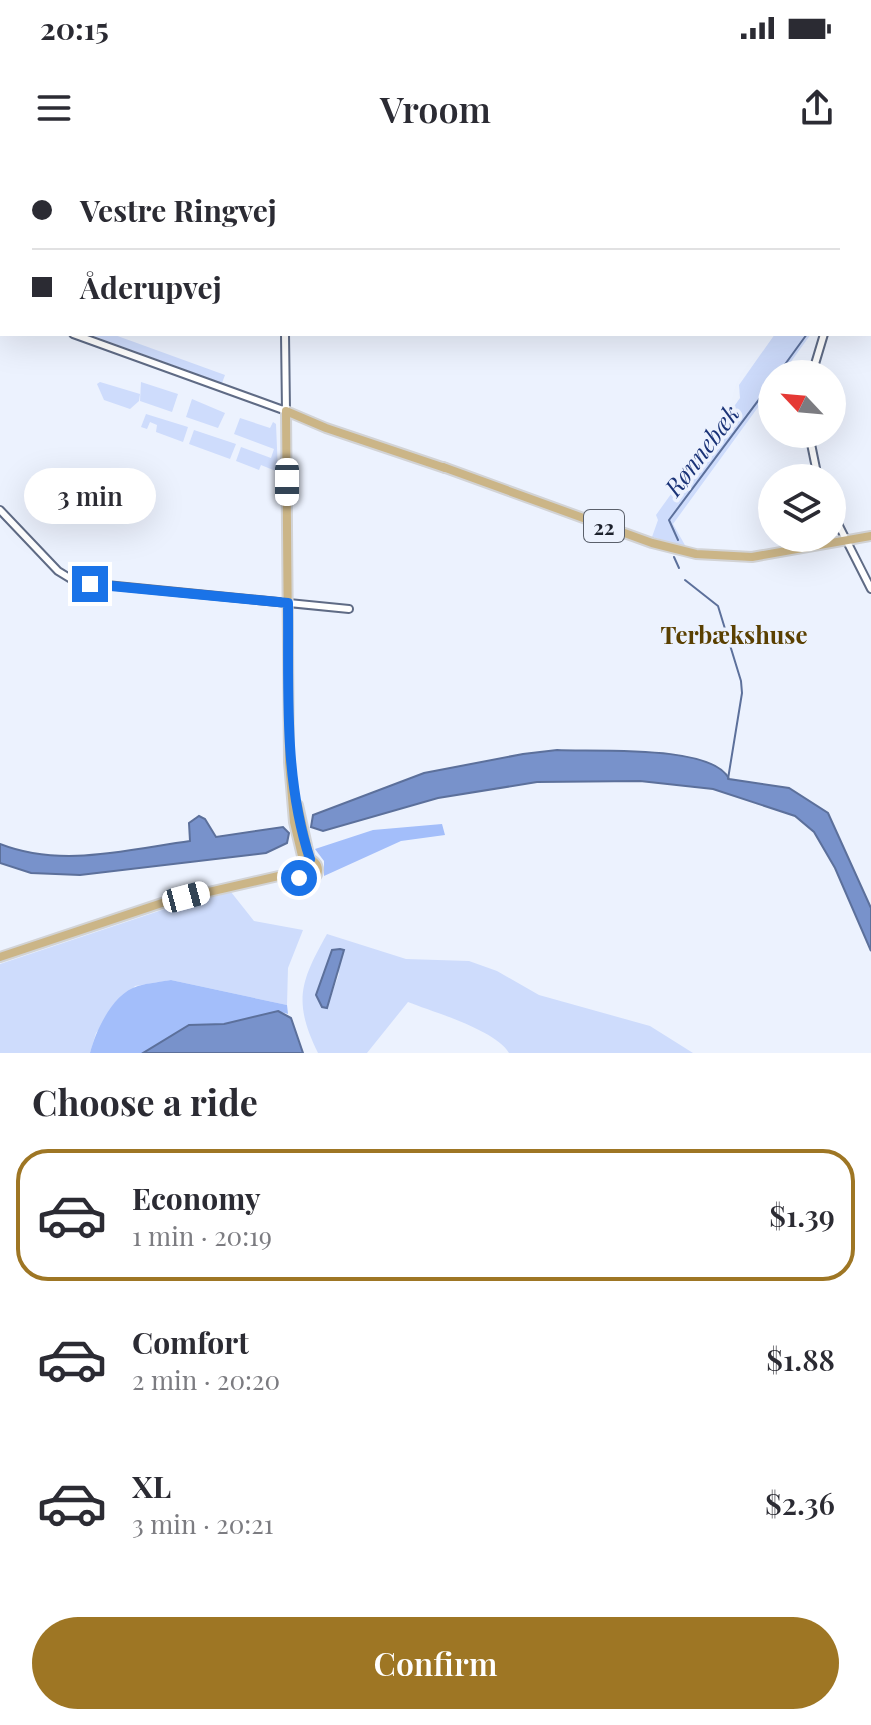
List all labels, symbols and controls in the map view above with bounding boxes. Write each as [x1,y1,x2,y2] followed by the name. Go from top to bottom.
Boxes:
[40,8,109,48] text: 20:15
[380,84,491,132] text: Vroom
[32,86,76,130] icon: menu
[795,86,839,130] icon: share
[80,190,277,230] text: Vestre Ringvej
[80,267,222,307] text: Åderupvej
[758,360,846,448] north arrow
[758,360,846,552] map controls
[656,398,746,503] water label: Rønnebæk
[275,458,299,506] car
[758,464,846,552] button: layers
[24,468,156,524] callout: 3 min
[57,478,123,513] text: 3 min
[584,510,624,542] road number: 22
[72,566,108,602] route end
[660,618,808,650] district label: Terbækshuse
[281,860,317,896] route start
[160,879,212,915] car
[32,1077,258,1125] text: Choose a ride
[132,1178,261,1218] text: Economy
[36,1179,108,1251] icon: car
[769,1195,835,1235] text: $1.39
[132,1218,272,1253] text: 1 min · 20:19
[132,1322,249,1362] text: Comfort
[36,1323,108,1395] icon: car
[766,1339,835,1379] text: $1.88
[132,1362,280,1397] text: 2 min · 20:20
[132,1466,171,1506] text: XL
[36,1467,108,1539] icon: car
[765,1483,835,1523] text: $2.36
[132,1506,273,1541] text: 3 min · 20:21
[32,1617,839,1709] button: Confirm

